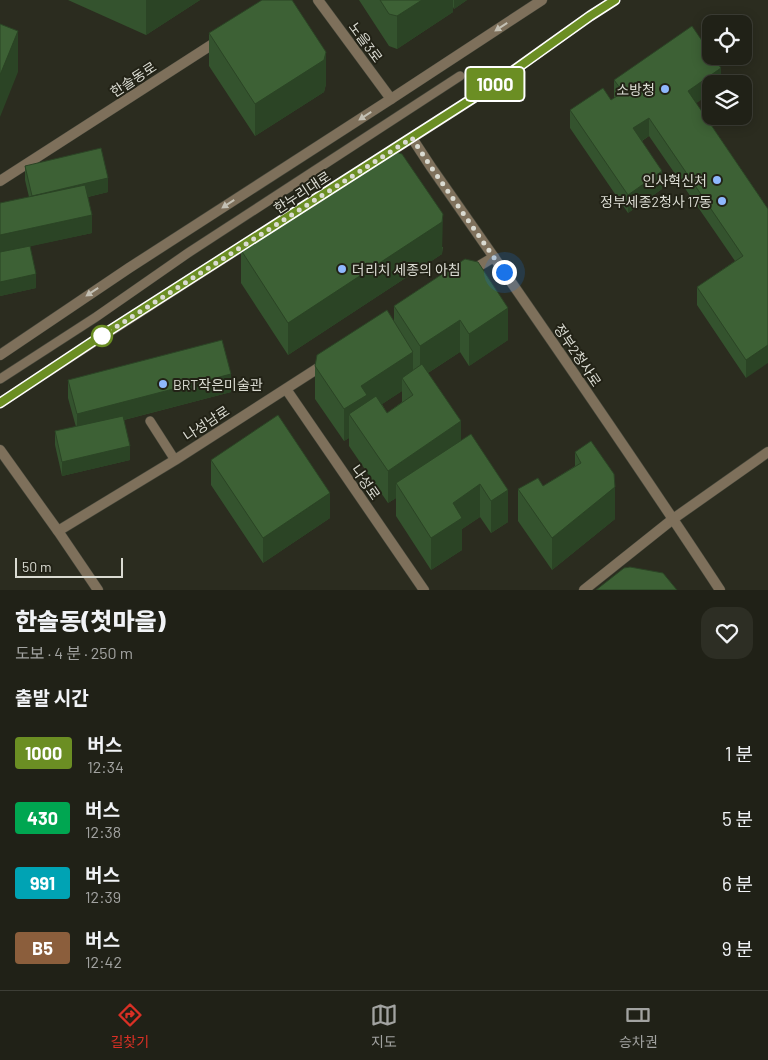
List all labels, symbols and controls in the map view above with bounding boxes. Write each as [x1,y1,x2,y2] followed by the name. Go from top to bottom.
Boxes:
[702,15,752,125] map controls
[702,15,752,65] button: locate
[346,18,386,66] street label: 노을3로
[494,22,508,32] one-way arrow
[107,58,159,100] street label: 한솔동로
[460,68,530,100] line badge: 1000
[476,73,514,95] text: 1000
[702,75,752,125] button: layers
[616,81,655,98] place label: 소방청
[659,83,671,95] marker: 소방청
[359,111,372,121] one-way arrow
[270,167,334,217] street label: 한누리대로
[643,172,707,189] place label: 인사혁신처
[711,174,723,186] marker: 인사혁신처
[600,193,712,210] place label: 정부세종2청사 17동
[716,195,728,207] marker: 정부세종2청사 17동
[222,199,235,208] one-way arrow
[492,260,517,285] your location
[352,261,461,278] place label: 더리치 세종의 아침
[336,263,348,275] marker: 더리치 세종의 아침
[86,287,99,297] one-way arrow
[551,320,605,390] street label: 정부2청사로
[91,325,113,347] unlabelled marker
[173,376,263,393] place label: BRT작은미술관
[157,378,169,390] marker: BRT작은미술관
[180,402,232,444] street label: 나성남로
[348,461,384,503] street label: 나성로
[15,555,122,578] scale bar
[22,558,51,575] text: 50 m
[15,606,166,635] text: 한솔동(첫마을)
[701,607,753,659] button: heart
[15,643,133,662] text: 도보 · 4 분 · 250 m
[15,686,89,709] text: 출발 시간
[87,733,122,756] text: 버스
[25,742,62,764] text: 1000
[725,742,753,765] text: 1 분
[87,757,124,776] text: 12:34
[85,798,120,821] text: 버스
[27,807,58,829] text: 430
[722,807,753,830] text: 5 분
[85,822,121,841] text: 12:38
[85,863,120,886] text: 버스
[30,872,55,894] text: 991
[722,872,753,895] text: 6 분
[85,887,121,906] text: 12:39
[85,928,120,951] text: 버스
[32,937,53,959] text: B5
[722,937,753,960] text: 9 분
[85,952,122,971] text: 12:42
[110,1001,149,1051] tab: 길찾기
[370,1001,398,1051] tab: 지도
[619,1001,658,1051] tab: 승차권

